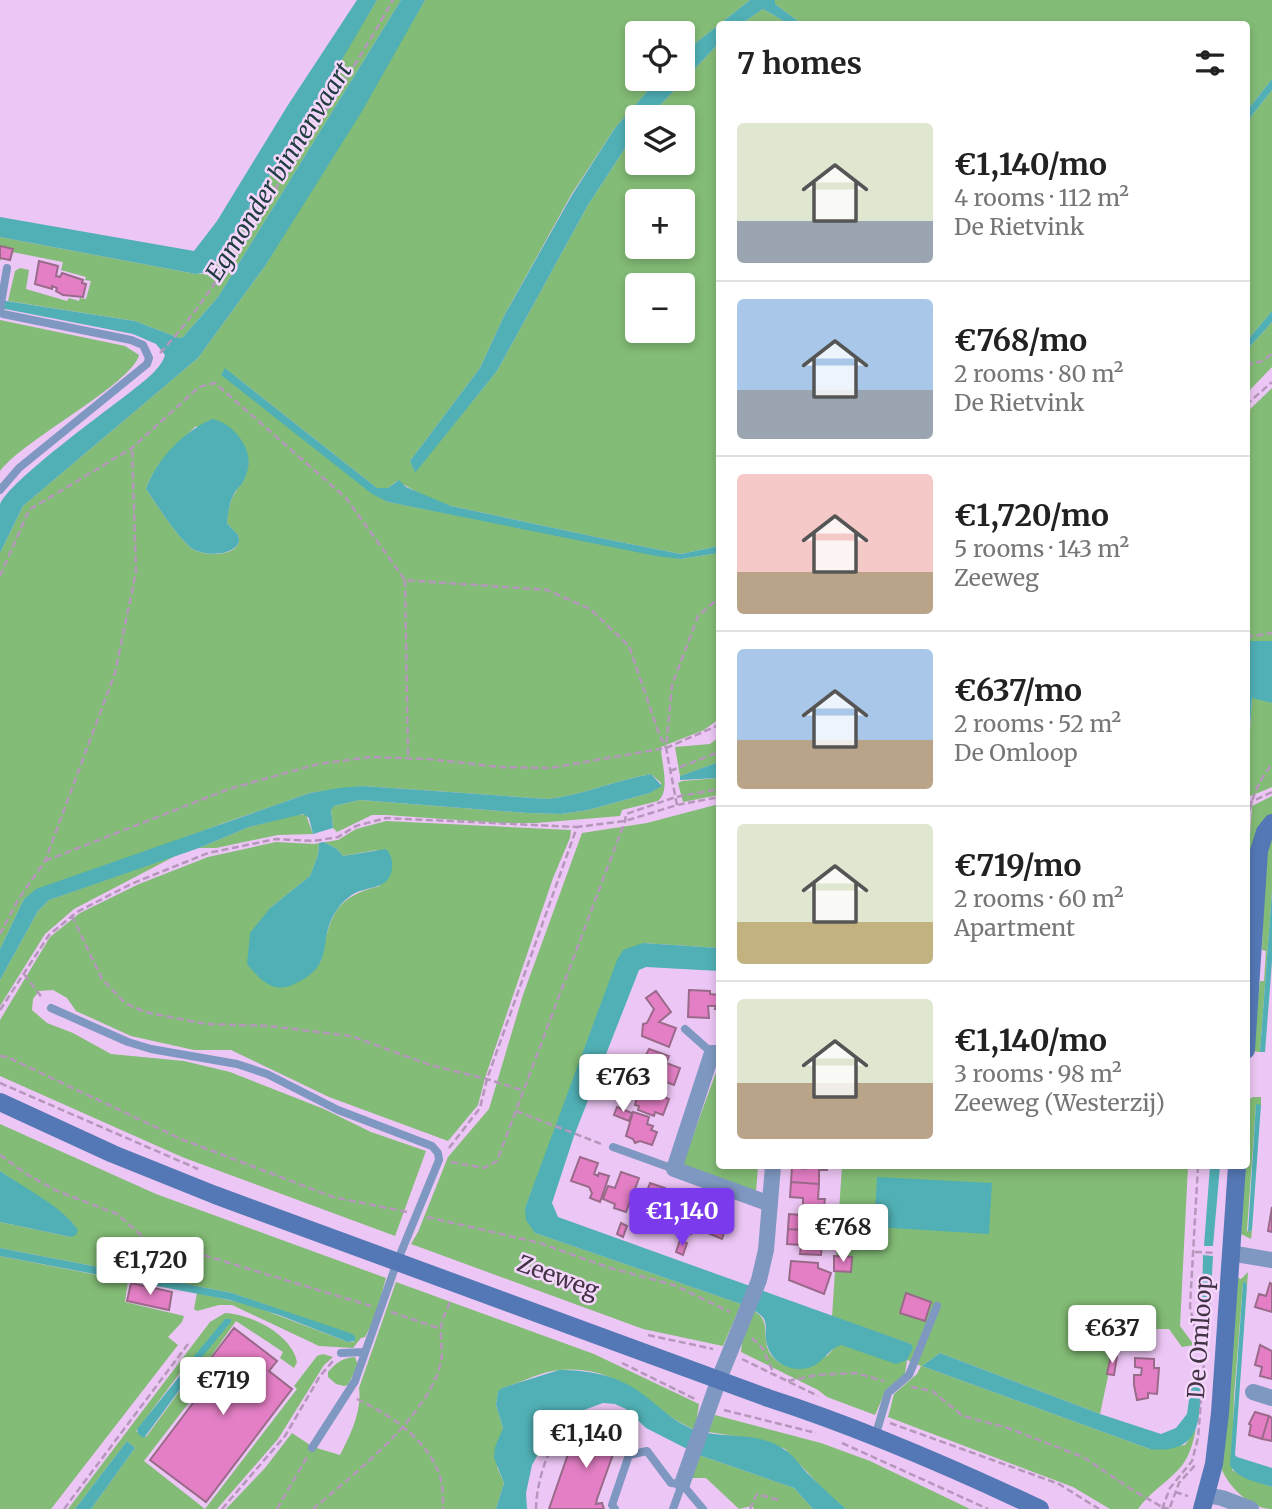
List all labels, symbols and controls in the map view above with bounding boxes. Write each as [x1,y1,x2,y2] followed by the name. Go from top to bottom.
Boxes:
[625,21,695,343] map controls
[625,21,695,91] button: locate
[737,44,862,82] text: 7 homes
[1191,44,1229,82] icon: filters
[199,56,359,287] water label: Egmonder binnenvaart
[625,105,695,175] button: layers
[954,145,1107,183] text: €1,140/mo
[793,151,877,235] icon: home
[954,183,1129,212] text: 4 rooms · 112 m²
[625,189,695,259] button: +
[954,212,1084,241] text: De Rietvink
[625,273,695,343] button: −
[954,321,1087,359] text: €768/mo
[793,327,877,411] icon: home
[954,359,1123,388] text: 2 rooms · 80 m²
[954,388,1084,417] text: De Rietvink
[954,496,1109,534] text: €1,720/mo
[793,502,877,586] icon: home
[954,534,1129,563] text: 5 rooms · 143 m²
[954,563,1039,592] text: Zeeweg
[954,671,1082,709] text: €637/mo
[793,677,877,761] icon: home
[954,709,1121,738] text: 2 rooms · 52 m²
[954,738,1078,767] text: De Omloop
[954,846,1081,884] text: €719/mo
[793,852,877,936] icon: home
[954,884,1124,913] text: 2 rooms · 60 m²
[954,913,1075,942] text: Apartment
[954,1021,1107,1059] text: €1,140/mo
[793,1027,877,1111] icon: home
[582,1054,664,1114] pin: €763
[954,1059,1122,1088] text: 3 rooms · 98 m²
[595,1062,651,1091] text: €763
[954,1088,1165,1117] text: Zeeweg (Westerzij)
[625,1188,739,1248] pin: €1,140
[645,1196,719,1225] text: €1,140
[802,1204,884,1264] pin: €768
[814,1212,872,1241] text: €768
[93,1238,207,1297] pin: €1,720
[113,1245,187,1274] text: €1,720
[513,1248,603,1305] street label: Zeeweg
[1181,1274,1218,1400] street label: De Omloop
[1071,1306,1153,1365] pin: €637
[1084,1313,1140,1342] text: €637
[182,1358,264,1417] pin: €719
[196,1365,250,1394] text: €719
[529,1410,643,1470] pin: €1,140
[549,1418,623,1447] text: €1,140

